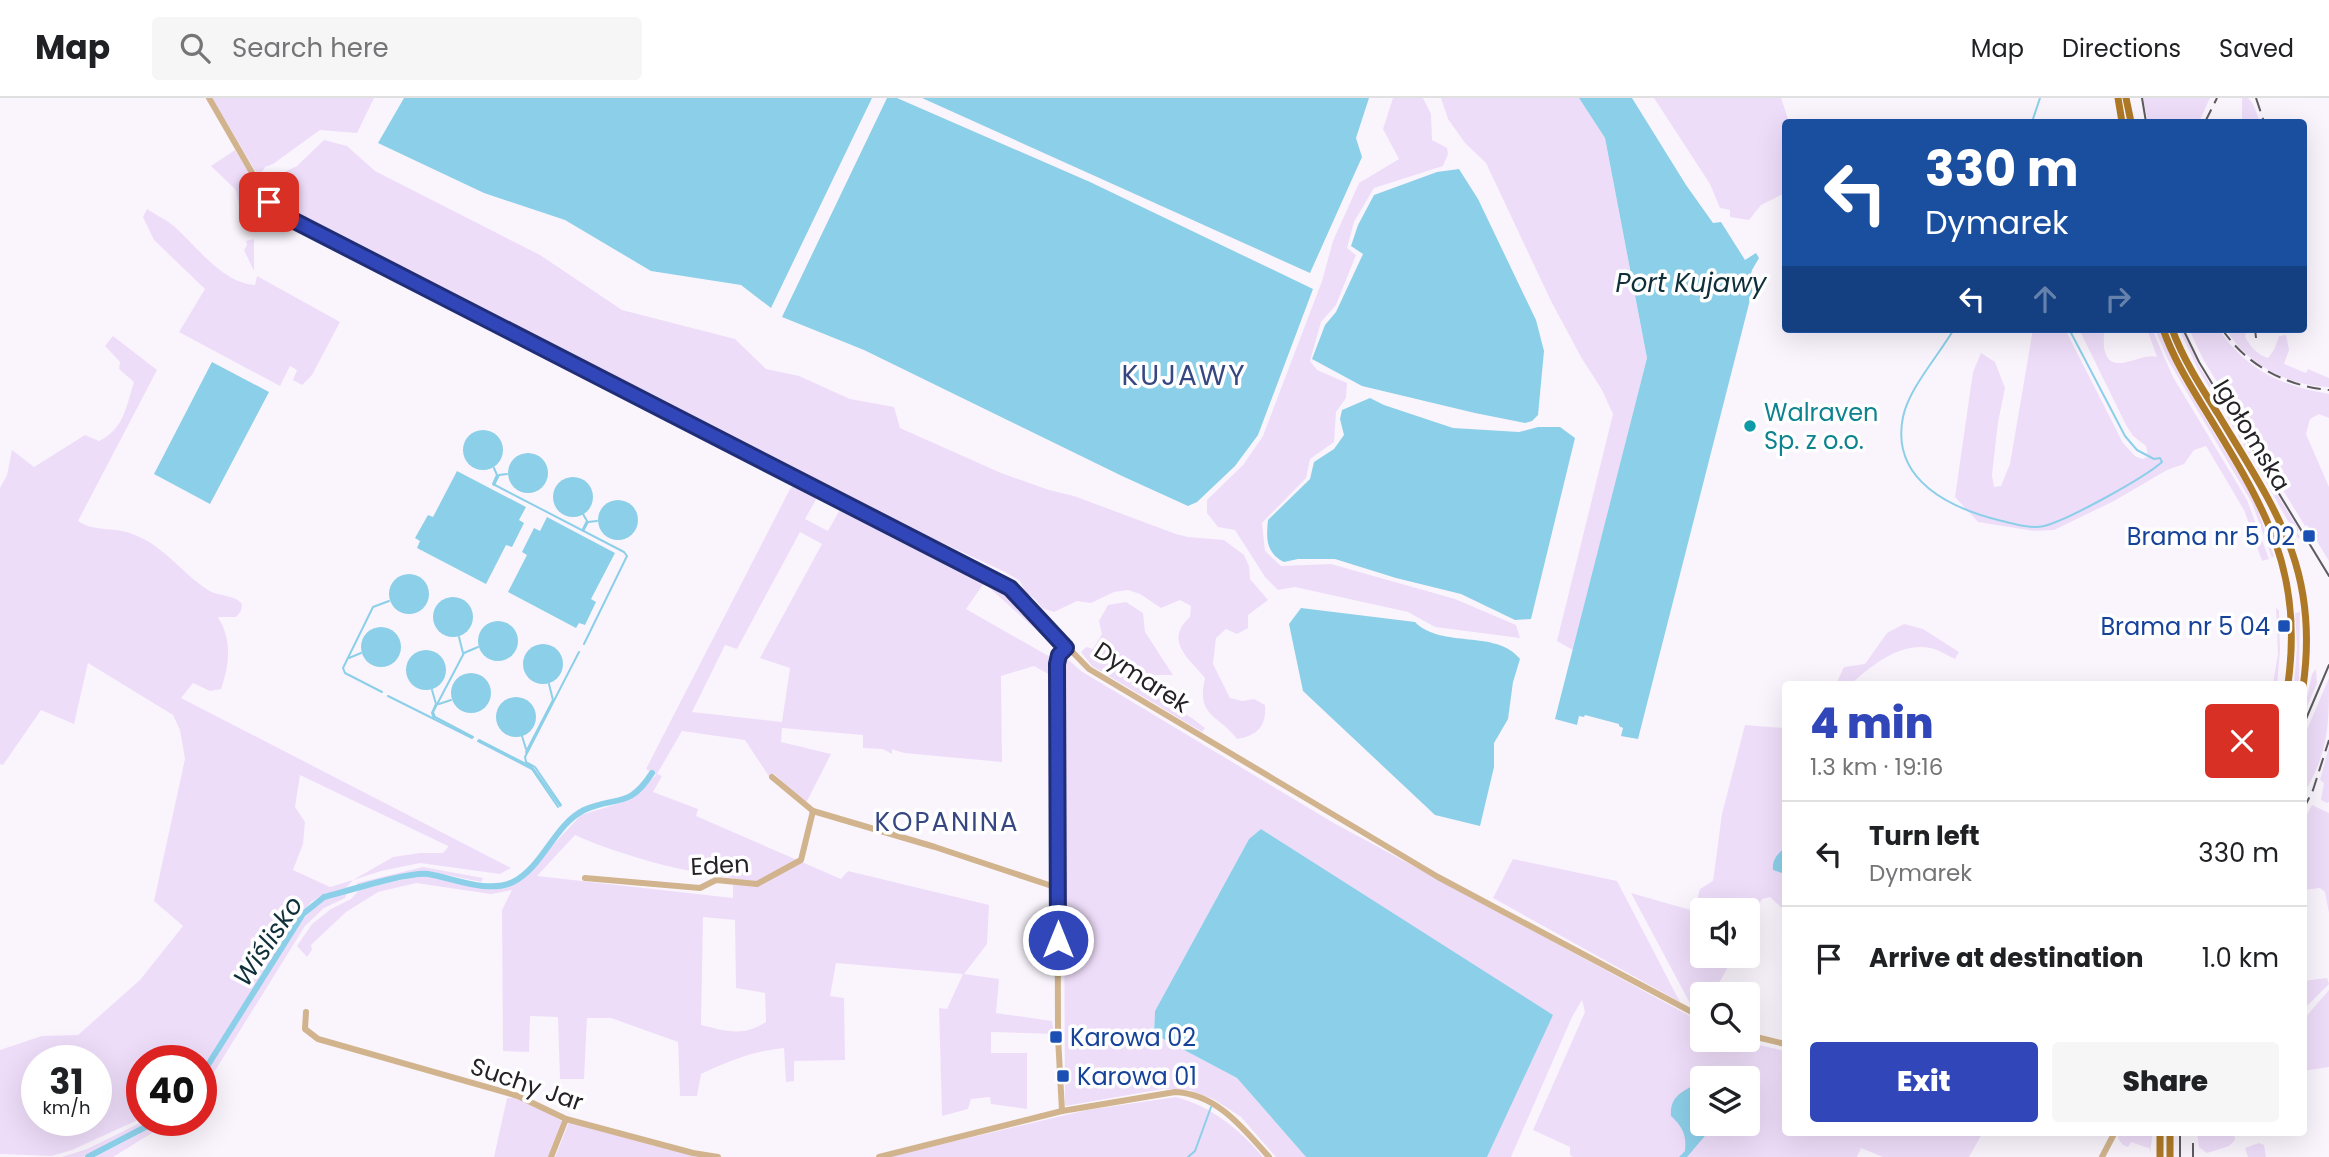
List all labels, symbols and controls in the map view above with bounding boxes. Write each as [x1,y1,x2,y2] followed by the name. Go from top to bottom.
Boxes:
[152,17,642,80] search box
[35,24,110,71] text: Map
[176,29,214,67] icon: search
[232,30,389,66] text: Search here
[1971,32,2024,65] text: Map
[2062,32,2181,65] text: Directions
[2219,32,2294,65] text: Saved
[1925,135,2079,203] text: 330 m
[1810,147,1901,238] icon: left
[239,172,299,232] pin
[250,183,288,221] icon: arrive
[1925,200,2069,245] text: Dymarek
[1616,265,1768,301] water label: Port Kujawy
[1953,280,1991,318] icon: left
[2026,280,2064,318] icon: ahead
[2099,280,2137,318] icon: right
[1121,356,1247,395] district label: KUJAWY
[2206,373,2298,497] street label: Igołomska
[1764,396,1878,457] place label: Walraven Sp. z o.o.
[1742,418,1758,434] marker: Walraven Sp. z o.o.
[2127,520,2295,553] place label: Brama nr 5 02
[2301,528,2317,544] marker: Brama nr 5 02
[2100,610,2270,643] place label: Brama nr 5 04
[2276,618,2292,634] marker: Brama nr 5 04
[1088,634,1197,720] street label: Dymarek
[1810,694,1934,753] text: 4 min
[2205,704,2279,778] button: close
[1810,751,1943,783] text: 1.3 km · 19:16
[874,804,1020,840] district label: KOPANINA
[1869,818,1980,854] text: Turn left
[1810,835,1848,873] icon: left
[2198,835,2279,871] text: 330 m
[690,847,750,883] street label: Eden
[1869,857,1972,889] text: Dymarek
[225,889,311,993] water label: Wiślisko
[1690,898,1760,1136] map controls
[1690,898,1760,968] button: sound
[1021,903,1095,977] position arrow
[1810,940,1848,978] icon: arrive
[1869,940,2144,976] text: Arrive at destination
[2202,940,2279,976] text: 1.0 km
[1690,982,1760,1052] button: search
[1070,1021,1196,1054] place label: Karowa 02
[1048,1029,1064,1045] marker: Karowa 02
[1810,1042,2038,1122] button: Exit
[2052,1042,2279,1122] button: Share
[126,1045,217,1136] speed limit sign: 40
[466,1049,588,1119] street label: Suchy Jar
[49,1057,84,1106] text: 31
[1077,1060,1197,1093] place label: Karowa 01
[1690,1066,1760,1136] button: layers
[1055,1068,1071,1084] marker: Karowa 01
[43,1095,90,1120] text: km/h

